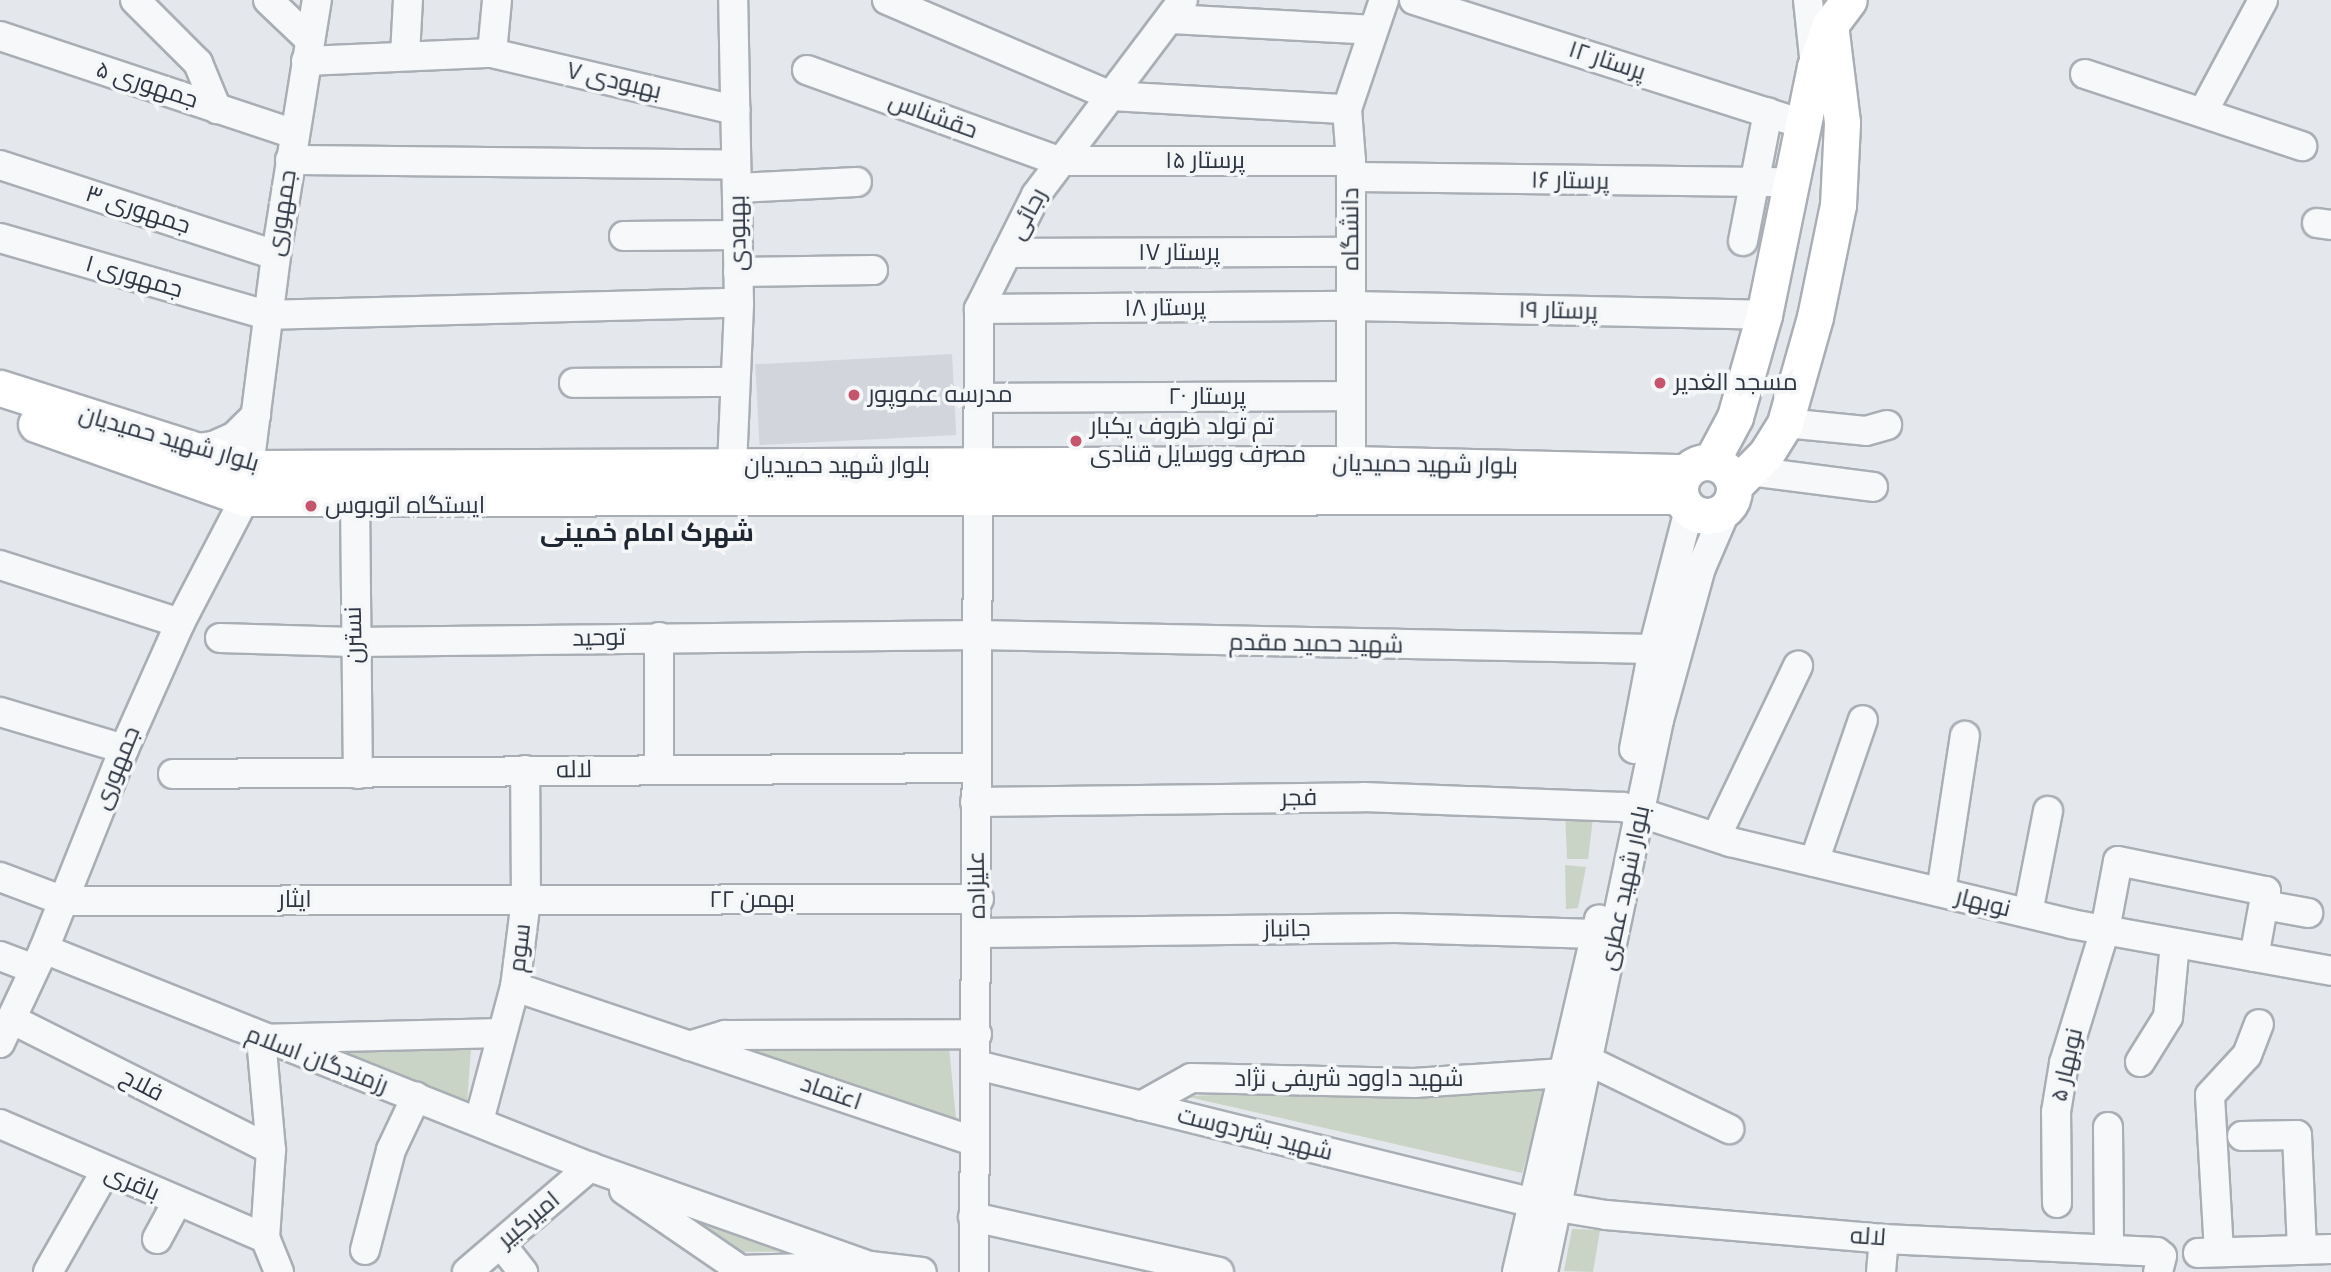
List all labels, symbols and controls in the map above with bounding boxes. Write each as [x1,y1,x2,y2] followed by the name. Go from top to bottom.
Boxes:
[1565,35,1649,87] street label: پرستار ۱۲
[92,55,202,115] street label: جمهوری ۵
[564,56,664,106] street label: بهبودی ۷
[885,87,981,145] street label: حقشناس
[1165,147,1245,175] street label: پرستار ۱۵
[1531,166,1609,196] street label: پرستار ۱۶
[261,168,303,258] street label: جمهوری
[82,179,194,241] street label: جمهوری ۳
[1003,183,1053,245] street label: رجائی
[1337,187,1365,271] street label: دانشگاه
[723,195,753,271] street label: بهبودی
[1138,239,1220,267] street label: پرستار ۱۷
[82,249,186,305] street label: جمهوری ۱
[1124,293,1206,323] street label: پرستار ۱۸
[1518,296,1598,326] street label: پرستار ۱۹
[1674,369,1798,397] place label: مسجد الغدیر
[1652,375,1668,391] marker: مسجد الغدیر
[868,381,1013,409] place label: مدرسه عموپور
[1168,383,1246,411] street label: پرستار ۲۰
[846,387,862,403] marker: مدرسه عموپور
[76,400,262,478] street label: بلوار شهید حمیدیان
[1090,413,1306,469] place label: تم تولد ظروف یکبار مصرف ووسایل قنادی
[1068,433,1084,449] marker: تم تولد ظروف یکبار مصرف ووسایل قنادی
[1332,449,1518,481] street label: بلوار شهید حمیدیان
[744,452,930,480] street label: بلوار شهید حمیدیان
[325,492,485,520] place label: ایستگاه اتوبوس
[303,498,319,514] marker: ایستگاه اتوبوس
[540,517,754,549] district label: شهرک امام خمینی
[339,606,369,664] street label: نسترن
[572,623,626,653] street label: توحید
[1228,628,1404,660] street label: شهید حمید مقدم
[87,722,147,814] street label: جمهوری
[556,755,592,785] street label: لاله
[1281,783,1317,813] street label: فجر
[1593,803,1657,973] street label: بلوار شهید عطری
[962,851,992,919] street label: علیزاده
[1952,882,2014,924] street label: نوبهار
[278,886,312,914] street label: ایثار
[709,886,795,914] street label: ۲۲ بهمن
[1263,914,1311,944] street label: جانباز
[503,922,537,974] street label: سوم
[242,1020,392,1100] street label: رزمندگان اسلام
[2045,1025,2089,1105] street label: نوبهار ۵
[116,1062,168,1108] street label: فلاح
[1234,1065,1464,1093] street label: شهید داوود شریفی نژاد
[797,1069,865,1117] street label: اعتماد
[1174,1101,1336,1167] street label: شهید بشردوست
[100,1159,164,1207] street label: باقری
[492,1186,566,1254] street label: امیرکبیر
[1849,1221,1887,1253] street label: لاله

